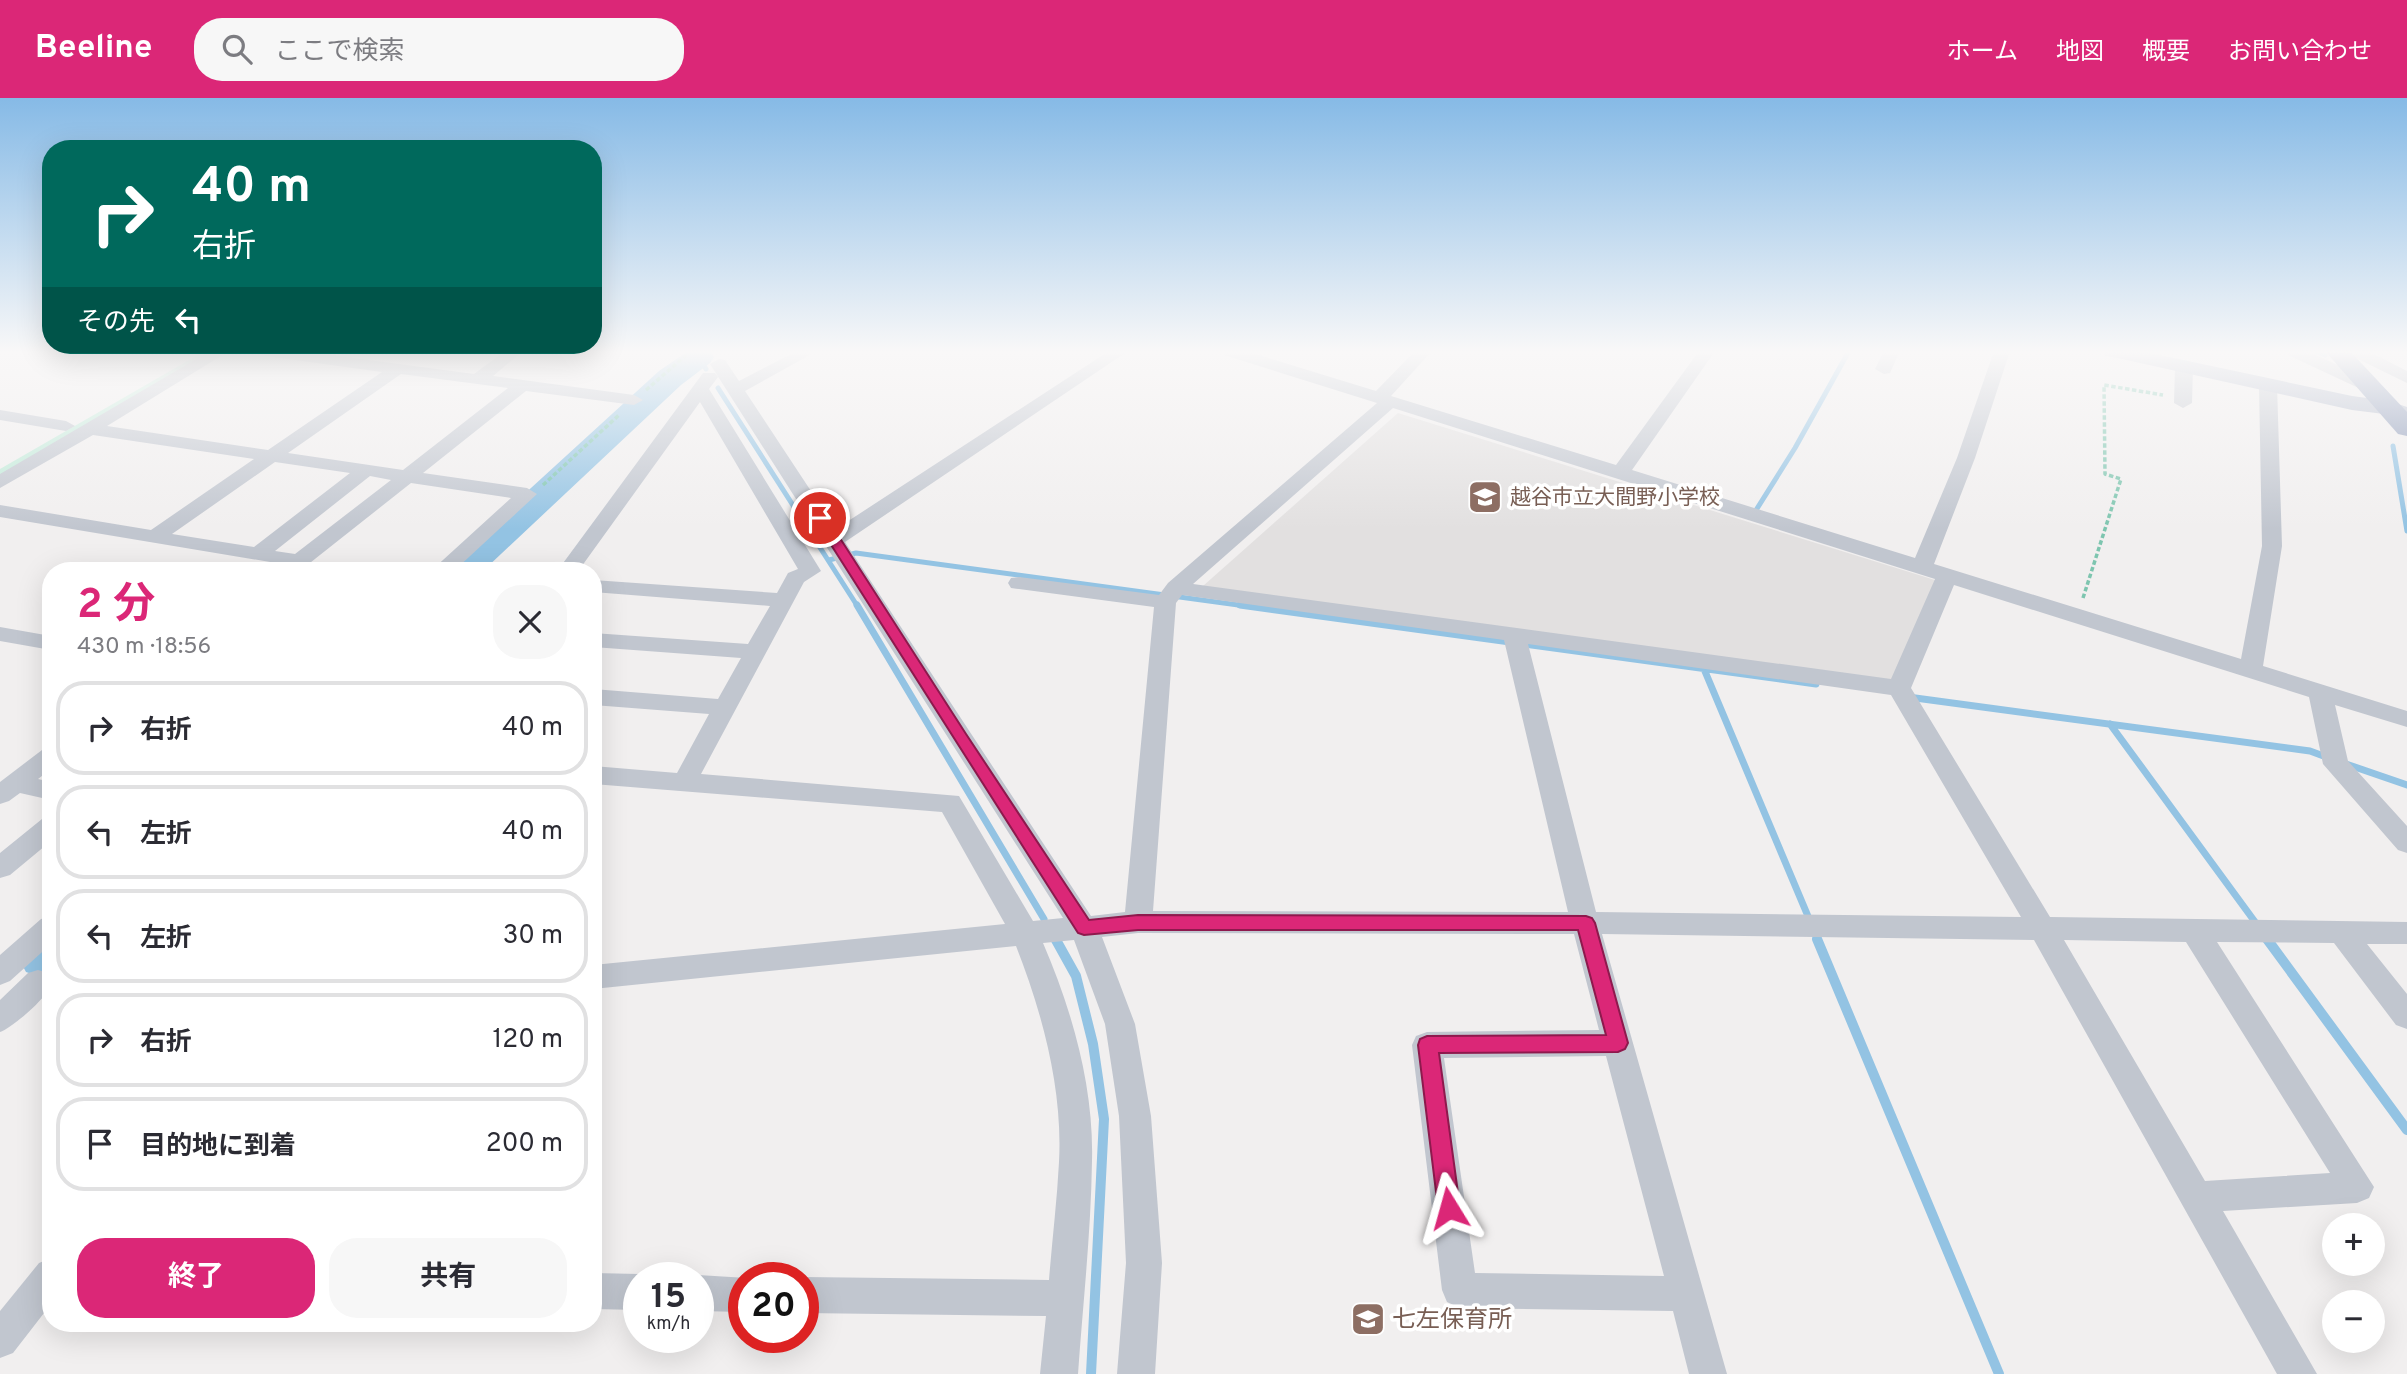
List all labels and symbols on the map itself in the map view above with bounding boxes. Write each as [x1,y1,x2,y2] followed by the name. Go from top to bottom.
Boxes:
[1466,478,1504,516] school or university icon: 越谷市立大間野小学校
[1510,485,1720,512] place label: 越谷市立大間野小学校
[790,488,850,548] pin
[1412,1171,1486,1245] position arrow
[728,1262,819,1353] speed limit sign: 20
[1349,1300,1387,1338] school or university icon: 七左保育所
[1392,1306,1512,1336] place label: 七左保育所

